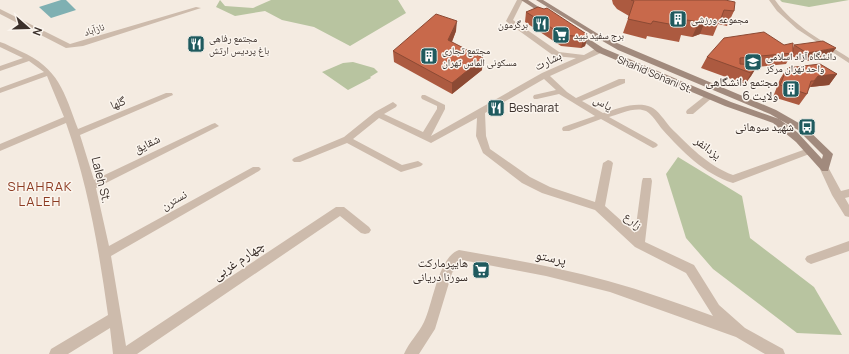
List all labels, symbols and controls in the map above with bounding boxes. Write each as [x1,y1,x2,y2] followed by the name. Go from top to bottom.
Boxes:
[8,8,48,48] north arrow
[668,9,688,29] building icon: مجموعه ورزشی
[691,12,749,26] place label: مجموعه ورزشی
[531,14,551,34] restaurant icon: برگرمون
[498,17,528,31] place label: برگرمون
[82,19,106,39] street label: نازآباد
[29,25,46,38] text: N
[551,25,571,45] supermarket icon: برج سفید نبید
[574,28,624,42] place label: برج سفید نبید
[209,31,270,57] place label: مجتمع رفاهی باغ پردیس ارتش
[186,34,206,54] restaurant icon: مجتمع رفاهی باغ پردیس ارتش
[442,43,517,69] place label: مجتمع تجاری مسکونی الماس تهران
[419,46,439,66] building icon: مجتمع تجاری مسکونی الماس تهران
[531,47,564,74] street label: بشارت
[765,49,836,75] place label: دانشگاه آزاد اسلامی واحد تهران مرکز
[615,52,695,96] street label: Shahid Sohani St.
[743,52,763,72] school or university icon: دانشگاه آزاد اسلامی واحد تهران مرکز
[705,73,778,104] place label: مجتمع دانشگاهی ولایت 6
[781,79,801,99] building icon: مجتمع دانشگاهی ولایت 6
[591,90,616,115] street label: یاس
[107,92,128,113] street label: گلها
[486,98,506,118] restaurant icon: Besharat
[509,99,559,116] place label: Besharat
[797,117,817,137] bus stop icon: شهید سوهانی
[735,118,794,135] place label: شهید سوهانی
[131,130,163,157] street label: شقایق
[691,131,725,163] street label: یزدانفر
[88,155,115,205] street label: Laleh St.
[7,177,73,210] district label: SHAHRAK LALEH
[158,185,190,214] street label: نسترن
[620,208,646,234] street label: زارع
[208,235,268,285] street label: چهارم غربی
[534,244,569,269] street label: پرستو
[413,254,468,285] place label: هایپرمارکت سورنا دریانی
[471,260,491,280] supermarket icon: هایپرمارکت سورنا دریانی

